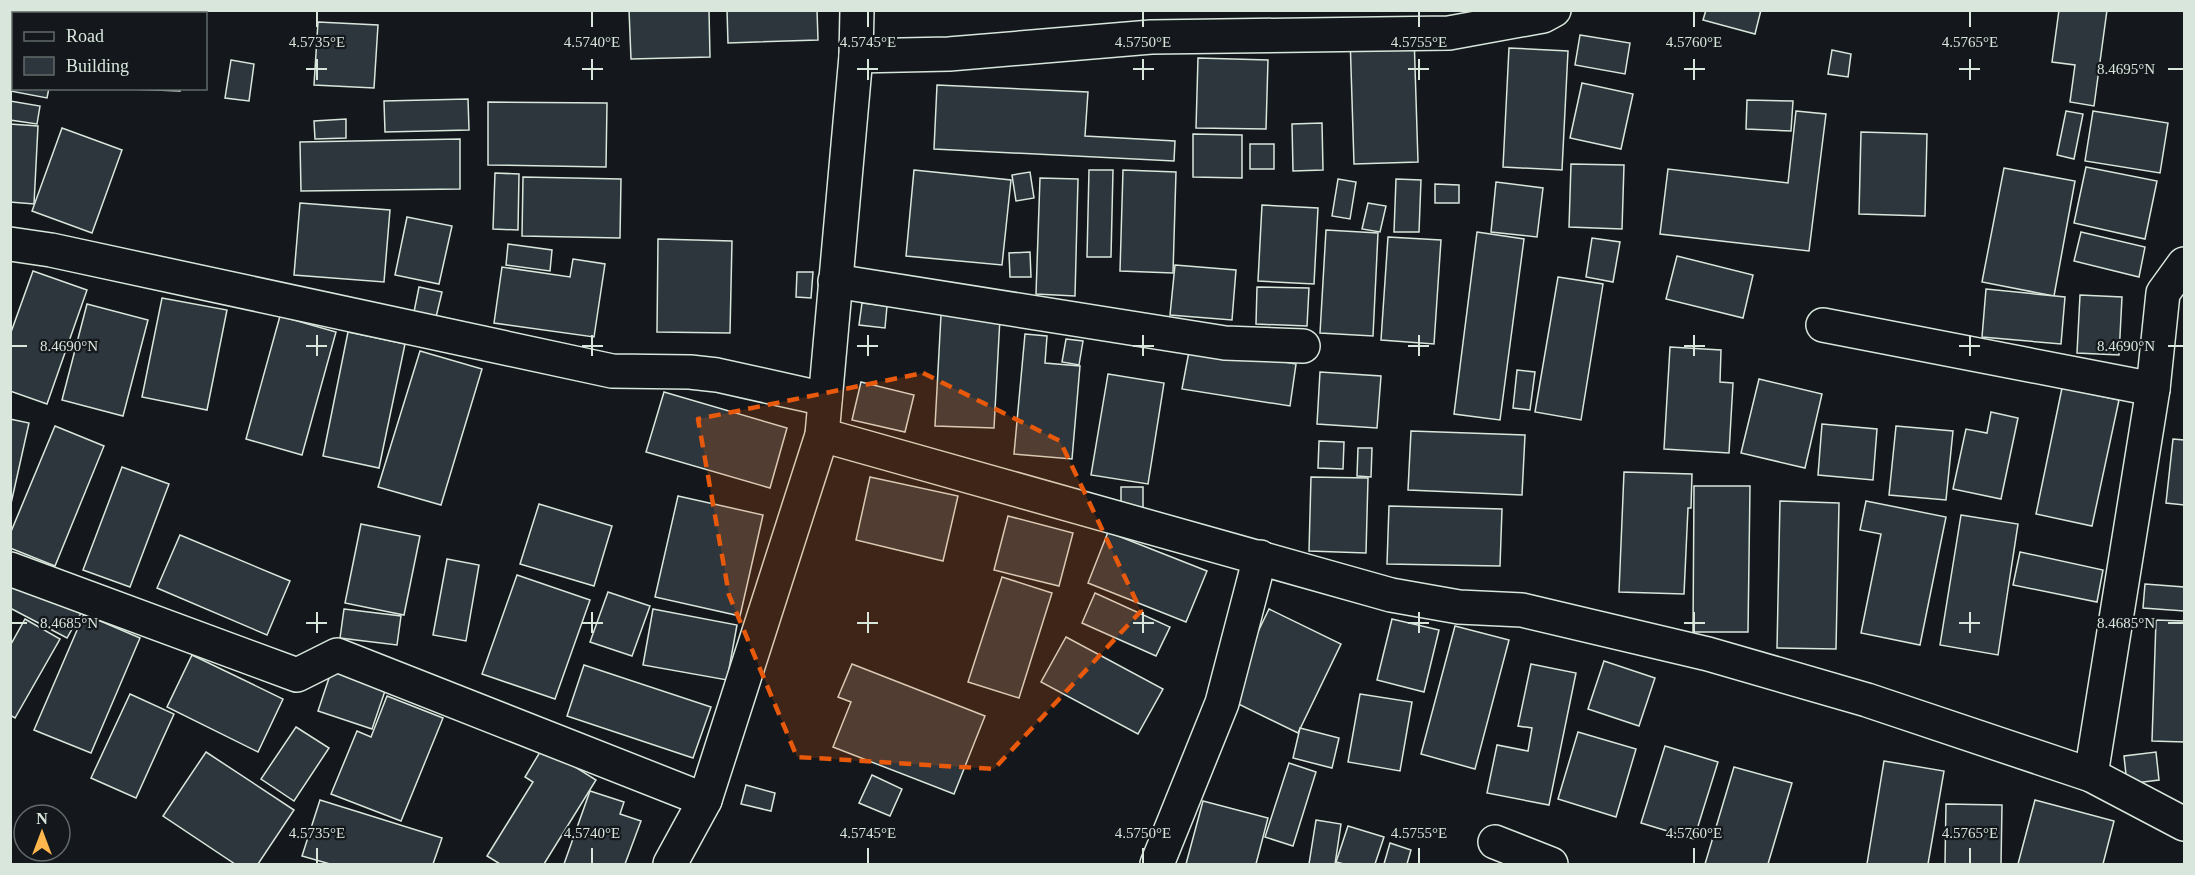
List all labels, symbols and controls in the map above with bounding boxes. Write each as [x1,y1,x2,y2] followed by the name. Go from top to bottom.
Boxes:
[12,12,207,90] legend
[66,26,104,46] text: Road
[289,34,345,50] text: 4.5735°E
[564,34,620,50] text: 4.5740°E
[840,34,896,50] text: 4.5745°E
[1115,34,1171,50] text: 4.5750°E
[1391,34,1447,50] text: 4.5755°E
[1666,34,1722,50] text: 4.5760°E
[1942,34,1998,50] text: 4.5765°E
[66,56,129,76] text: Building
[2097,61,2155,77] text: 8.4695°N
[40,338,98,354] text: 8.4690°N
[2097,338,2155,354] text: 8.4690°N
[40,615,98,631] text: 8.4685°N
[2097,615,2155,631] text: 8.4685°N
[12,803,72,863] north arrow
[36,810,48,827] text: N
[289,825,345,841] text: 4.5735°E
[564,825,620,841] text: 4.5740°E
[840,825,896,841] text: 4.5745°E
[1115,825,1171,841] text: 4.5750°E
[1391,825,1447,841] text: 4.5755°E
[1666,825,1722,841] text: 4.5760°E
[1942,825,1998,841] text: 4.5765°E

